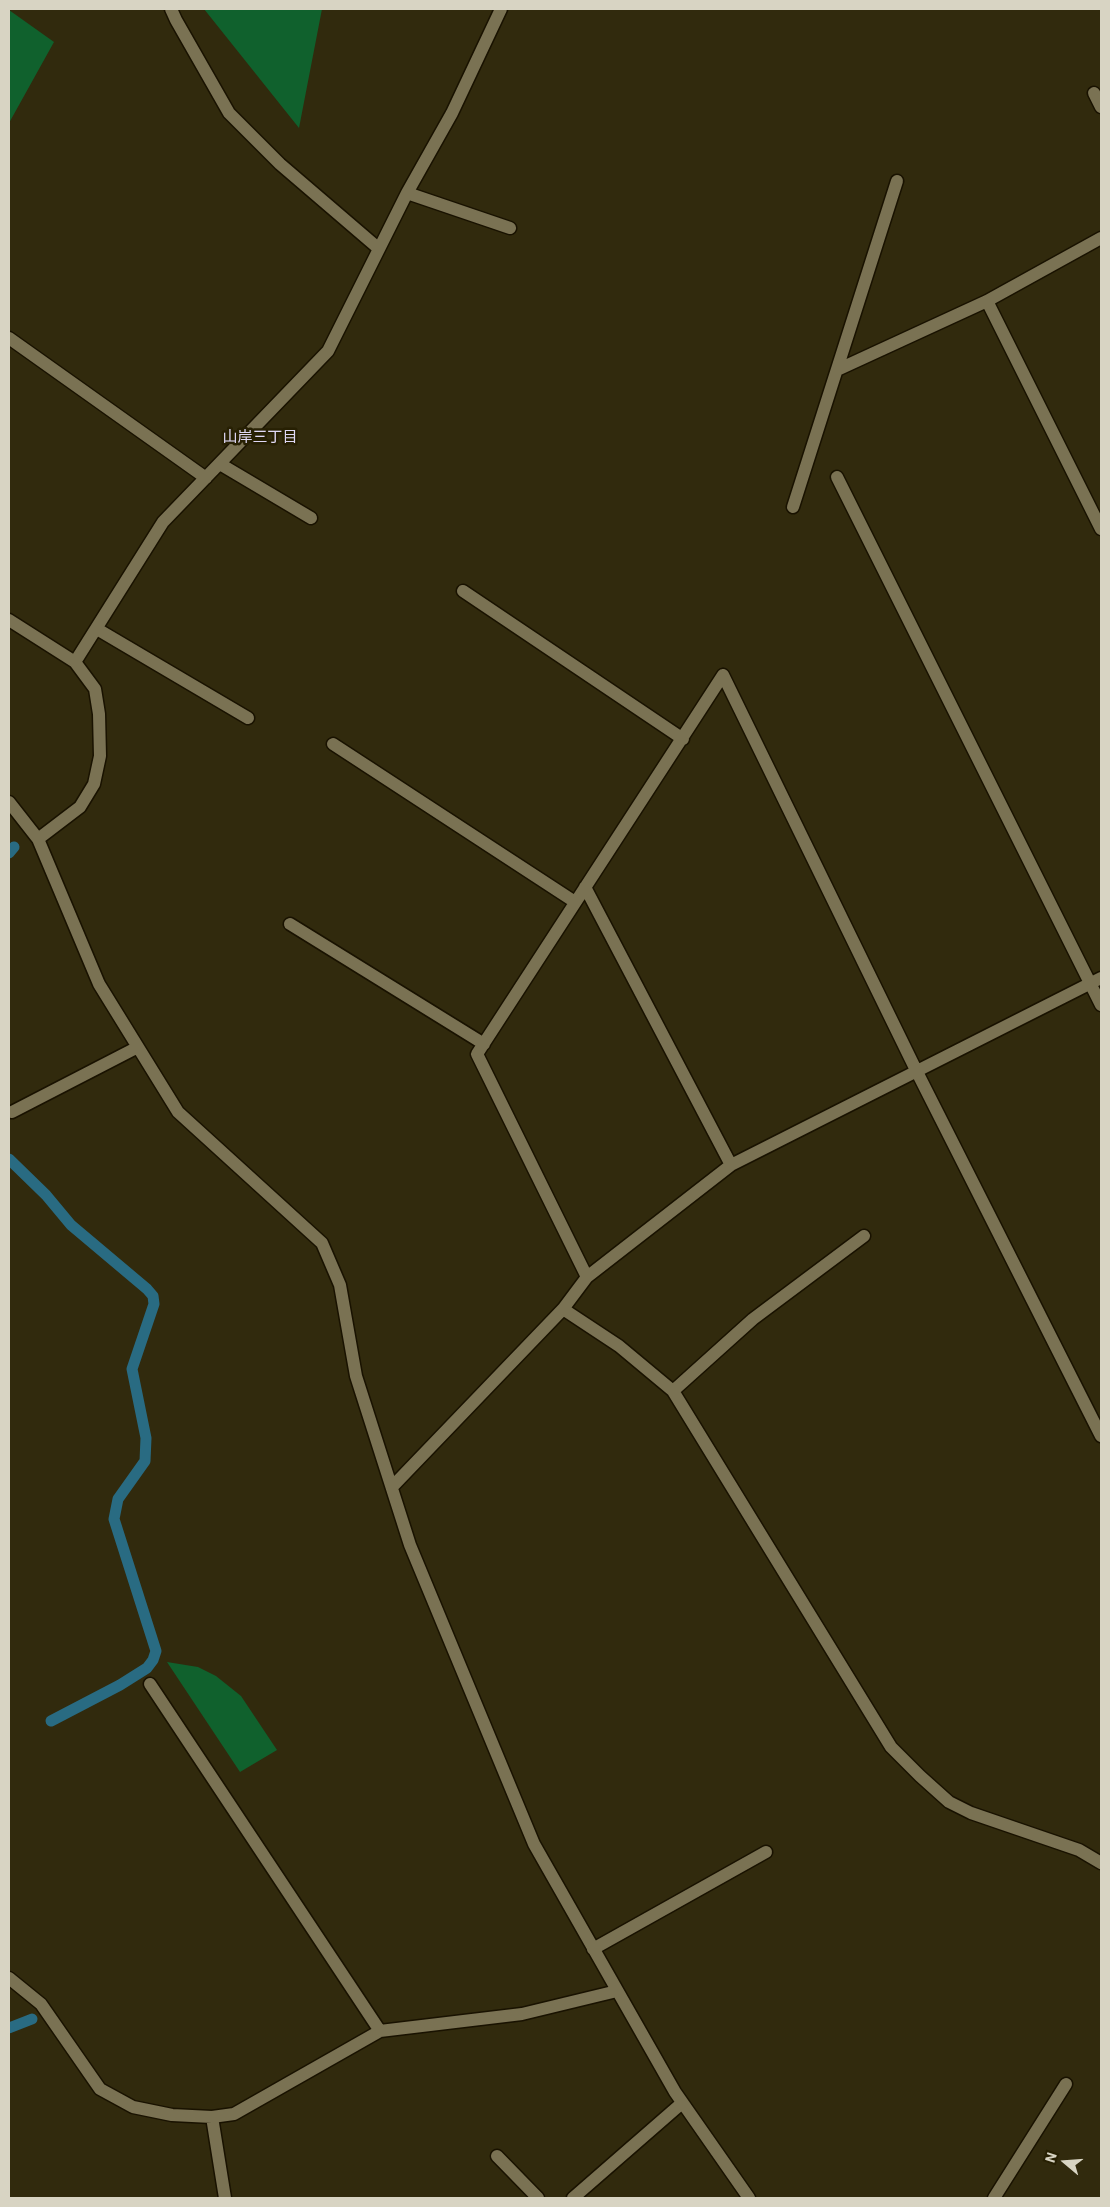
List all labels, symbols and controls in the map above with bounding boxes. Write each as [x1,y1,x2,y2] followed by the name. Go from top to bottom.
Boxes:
[223,429,297,447] district label: 山岸三丁目
[1040,2137,1090,2187] north arrow
[1041,2150,1061,2165] text: N

